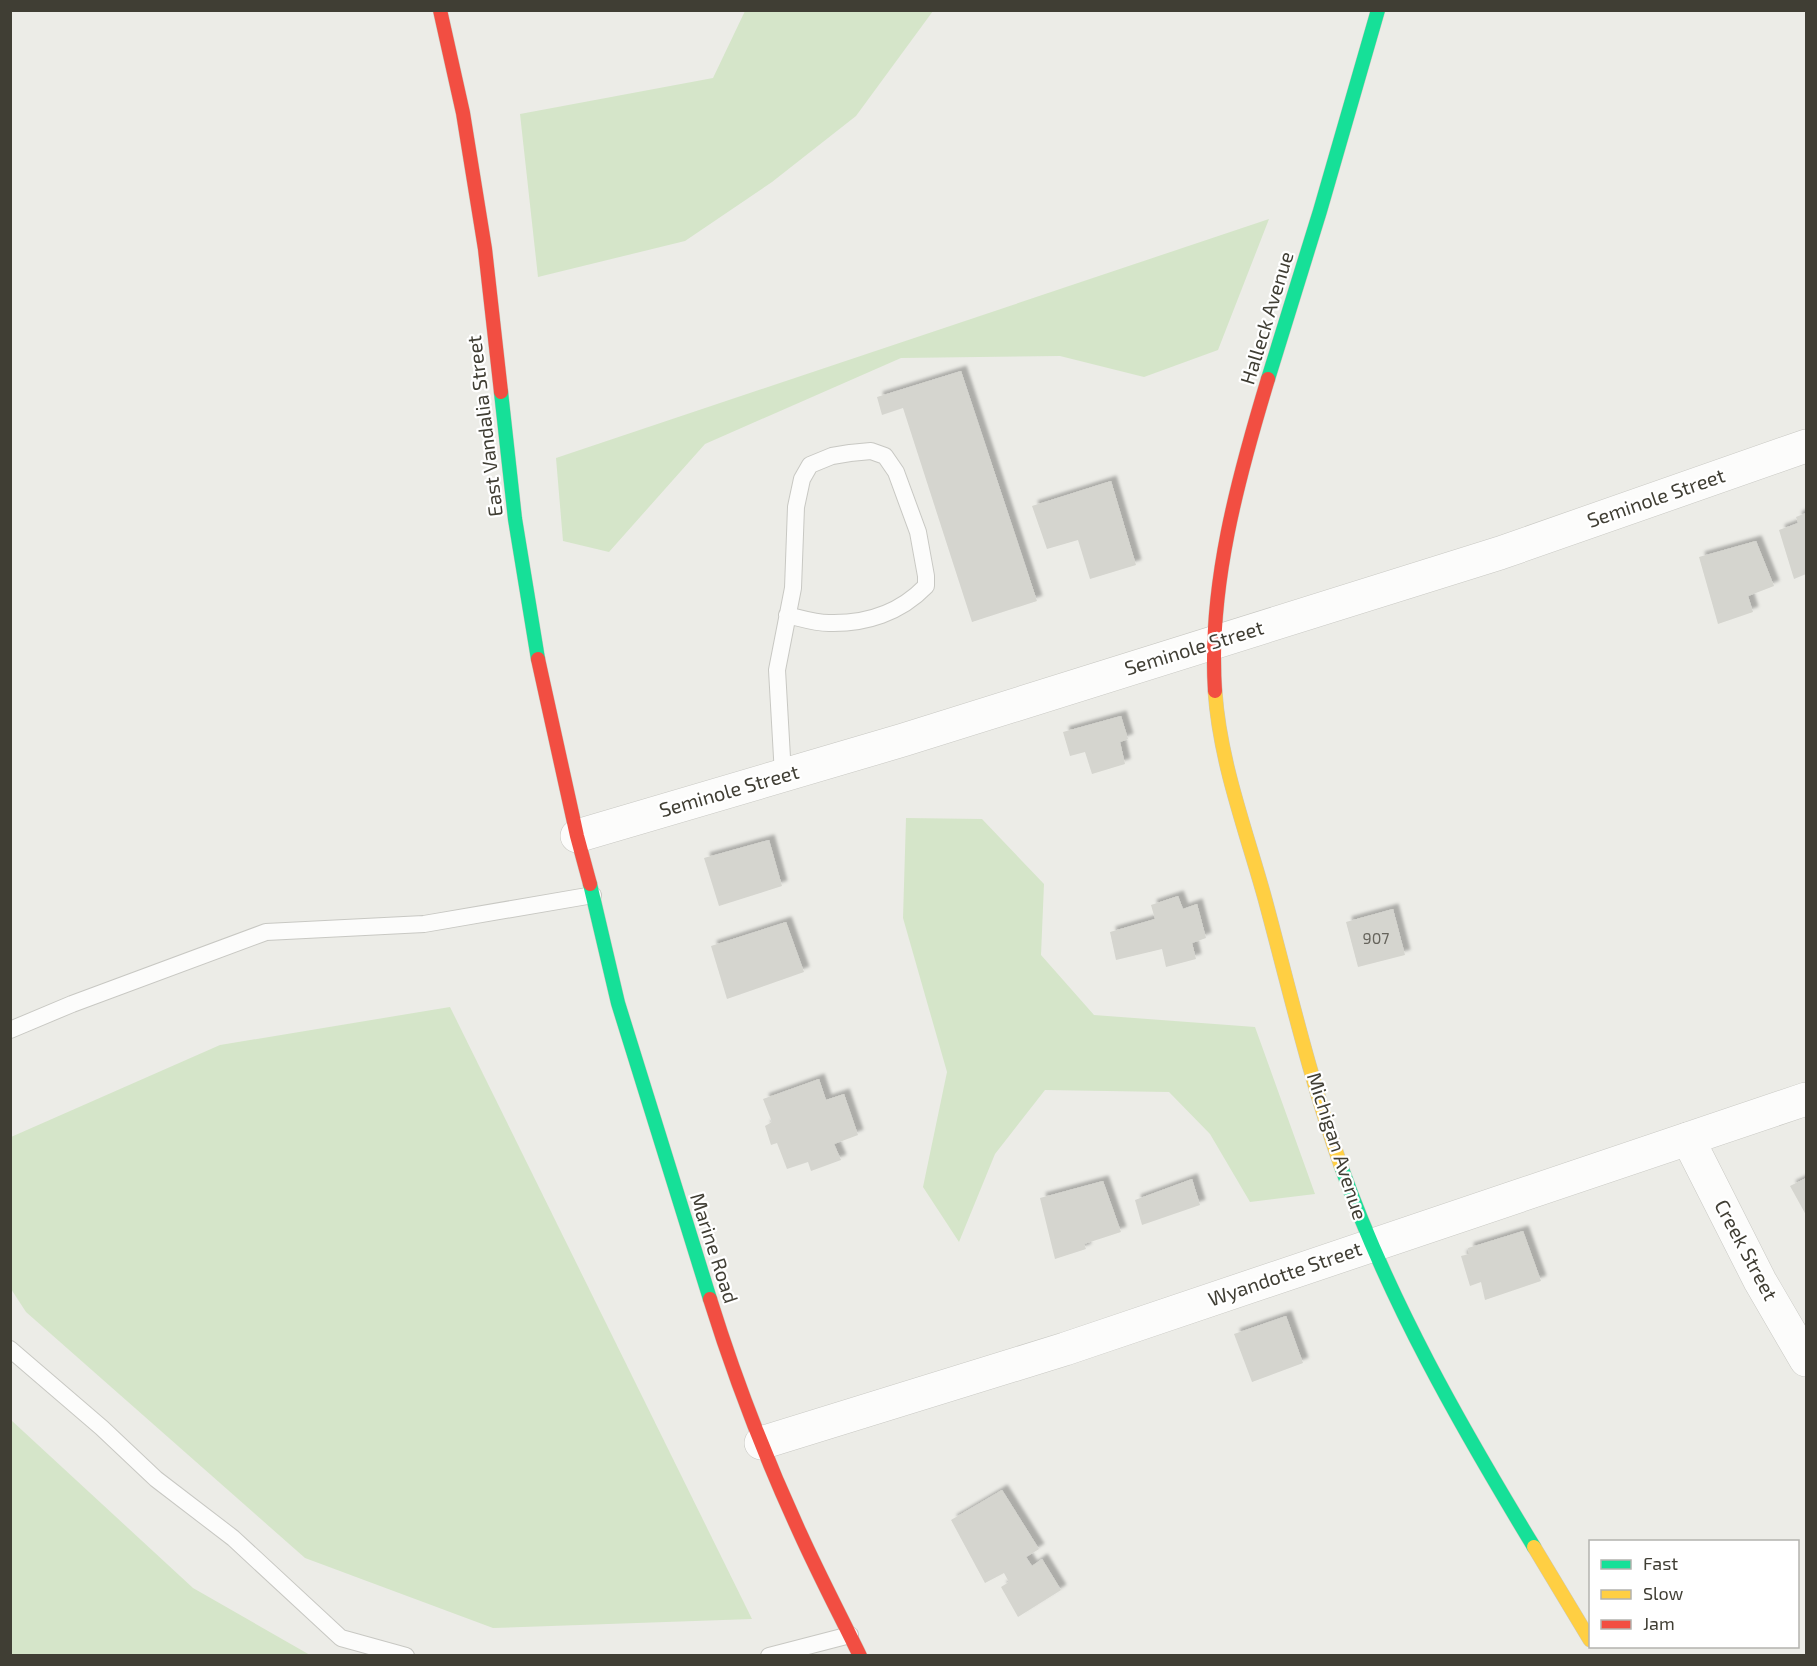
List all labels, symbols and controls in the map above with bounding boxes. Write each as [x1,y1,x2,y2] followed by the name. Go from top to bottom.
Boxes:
[1234,248,1298,387] street label: Halleck Avenue
[461,334,507,518] street label: East Vandalia Street
[1584,462,1728,532] street label: Seminole Street
[1121,614,1266,680] street label: Seminole Street
[656,759,802,821] street label: Seminole Street
[1363,928,1390,947] house number: 907
[1303,1069,1373,1222] street label: Michigan Avenue
[686,1190,744,1306] street label: Marine Road
[1710,1195,1784,1304] street label: Creek Street
[1205,1235,1365,1311] street label: Wyandotte Street
[1589,1540,1799,1648] legend
[1643,1552,1678,1574] text: Fast
[1643,1582,1684,1604] text: Slow
[1643,1612,1675,1634] text: Jam

